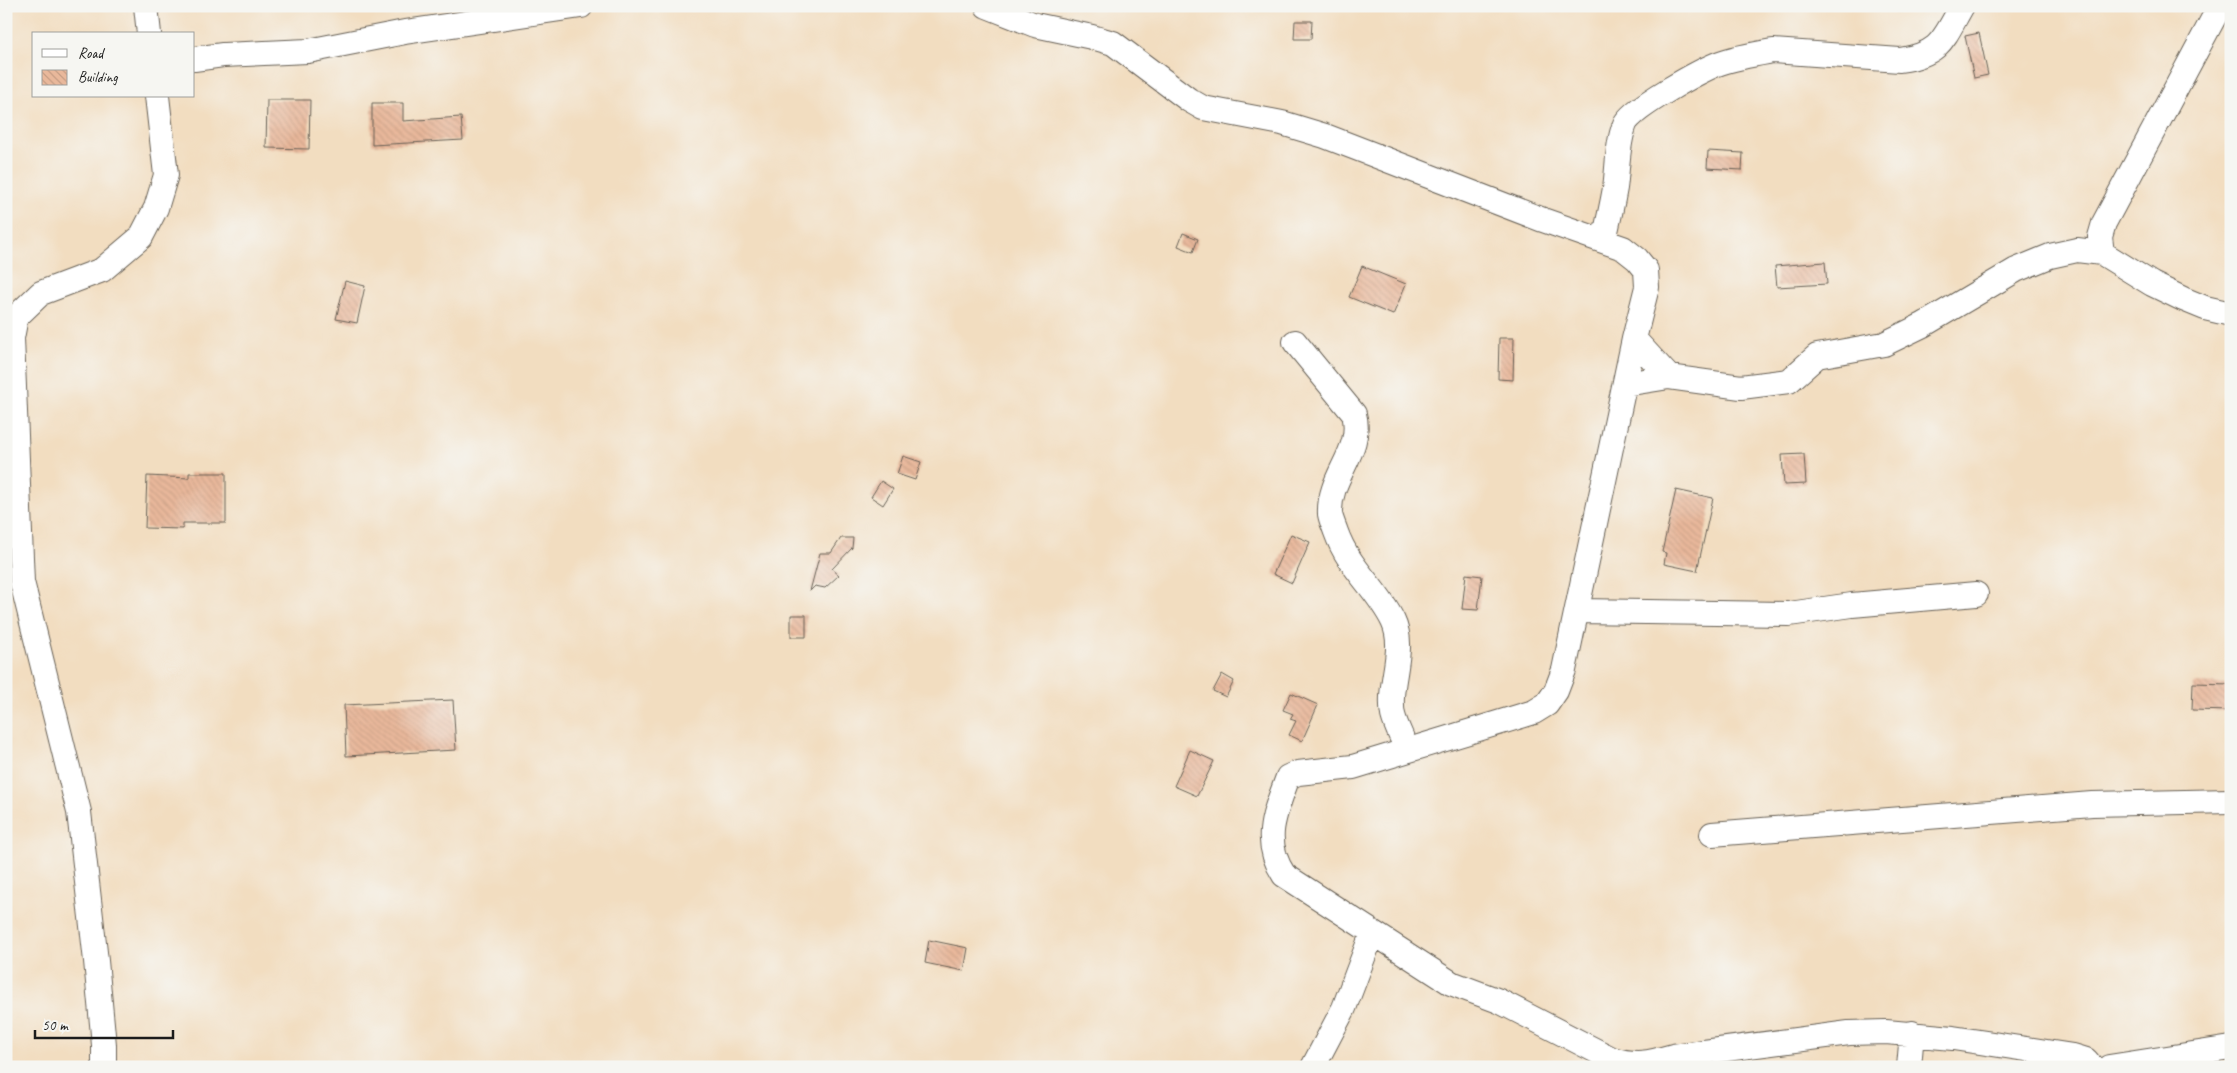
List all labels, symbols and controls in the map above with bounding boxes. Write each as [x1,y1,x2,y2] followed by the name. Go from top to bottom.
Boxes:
[32,32,195,98] legend
[78,44,105,63] text: Road
[78,68,118,87] text: Building
[35,1008,172,1040] scale bar
[42,1016,69,1035] text: 50 m

